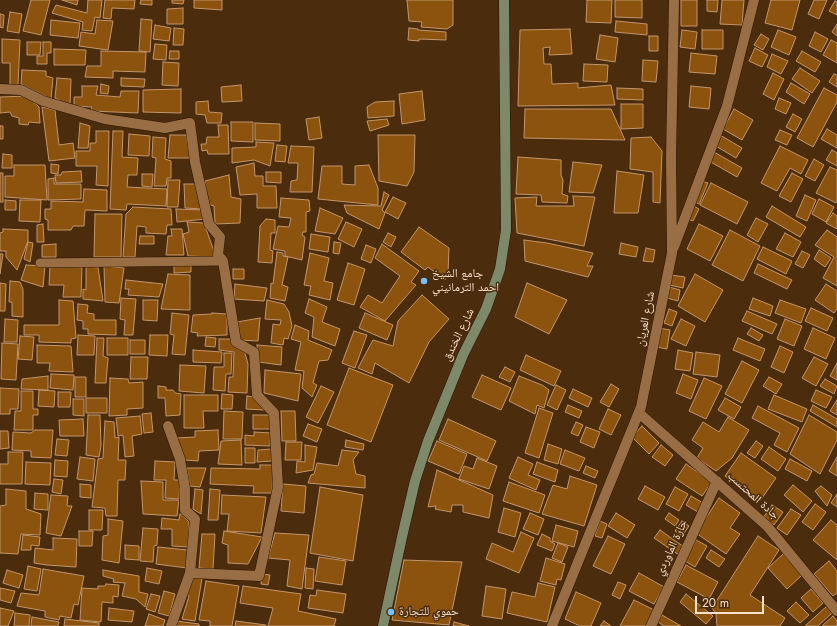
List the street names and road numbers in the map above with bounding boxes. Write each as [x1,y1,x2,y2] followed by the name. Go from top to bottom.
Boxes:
[634,290,658,348] street label: شارع العريان
[440,306,478,364] street label: شارع الخندق
[724,469,782,523] street label: جادة المحتسب
[653,518,691,578] street label: حارة الماوردي

